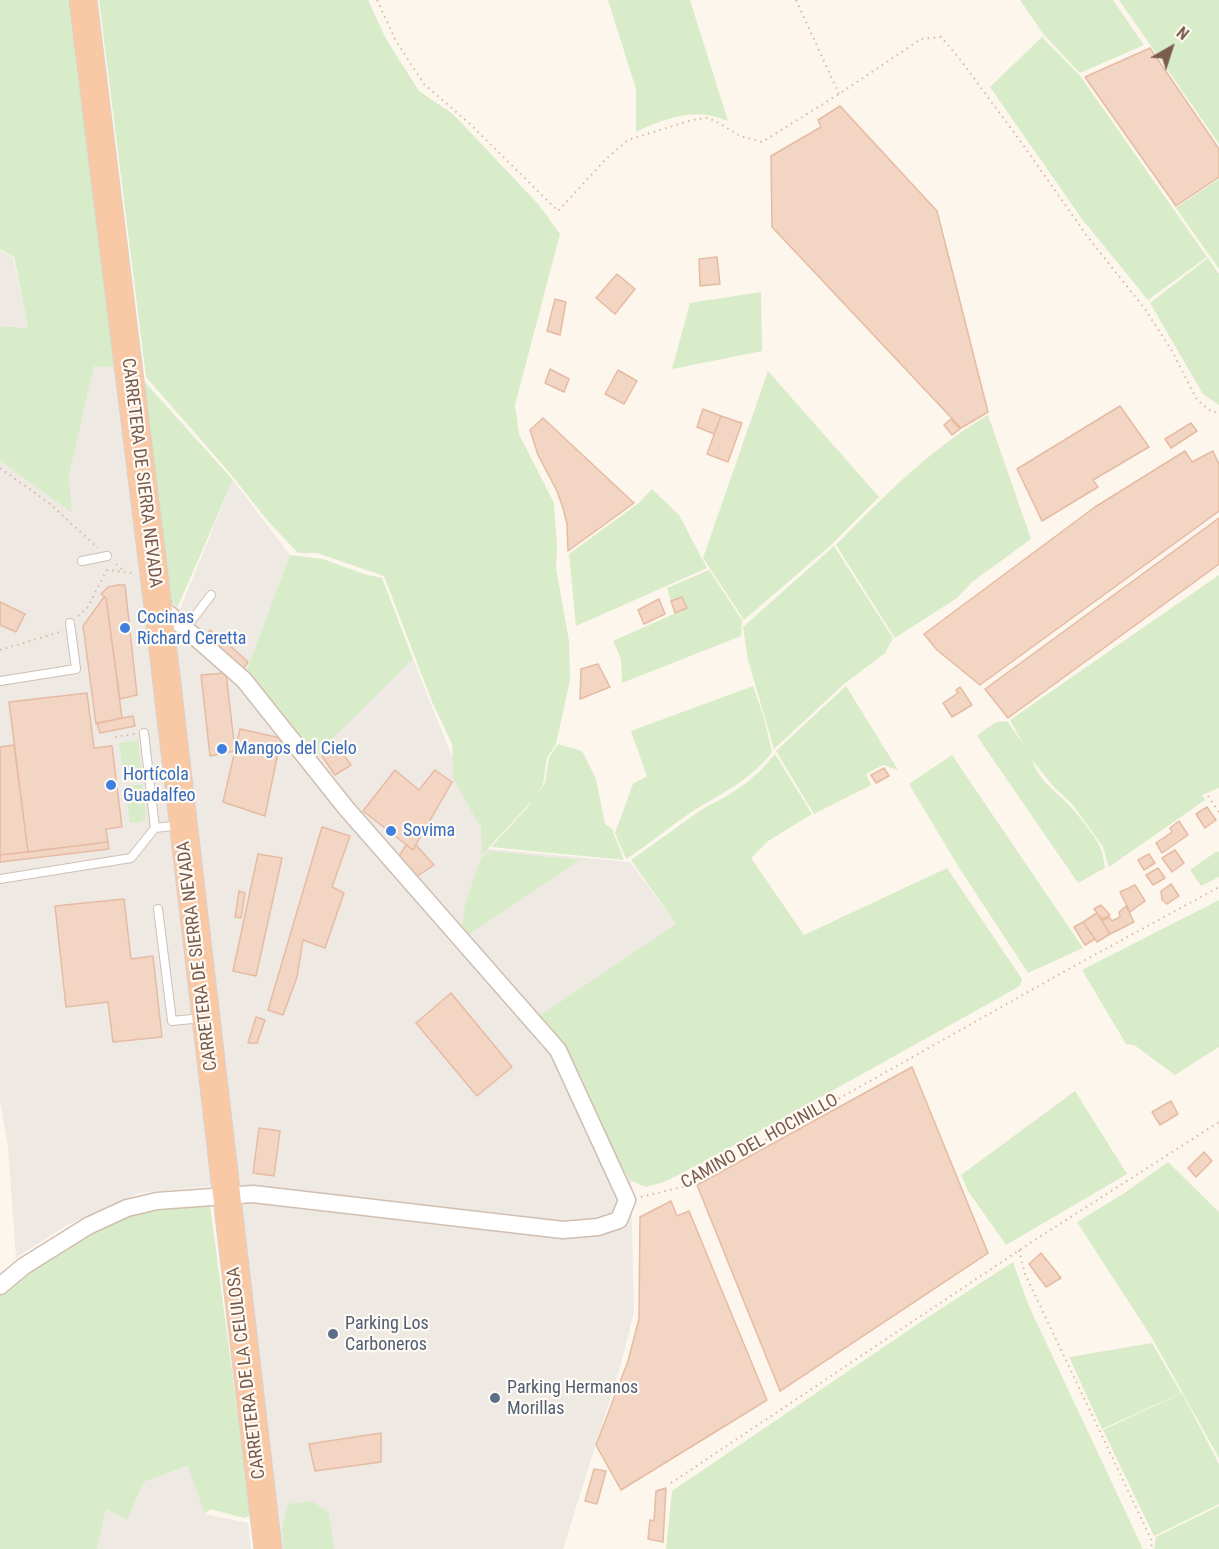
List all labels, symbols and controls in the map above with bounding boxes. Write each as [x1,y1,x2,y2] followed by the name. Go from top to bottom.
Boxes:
[1141,18,1201,78] north arrow
[1173,23,1192,44] text: N
[116,357,166,589] street label: CARRETERA DE SIERRA NEVADA
[137,607,246,650] place label: Cocinas Richard Ceretta
[118,621,132,635] marker: Cocinas Richard Ceretta
[234,738,357,760] place label: Mangos del Cielo
[215,742,229,756] marker: Mangos del Cielo
[123,764,196,806] place label: Hortícola Guadalfeo
[104,778,118,792] marker: Hortícola Guadalfeo
[403,820,455,842] place label: Sovima
[384,824,398,838] marker: Sovima
[173,840,223,1072] street label: CARRETERA DE SIERRA NEVADA
[678,1090,842,1194] street label: CAMINO DEL HOCINILLO
[223,1266,271,1480] street label: CARRETERA DE LA CELULOSA
[345,1313,429,1356] place label: Parking Los Carboneros
[326,1327,340,1341] marker: Parking Los Carboneros
[507,1377,638,1420] place label: Parking Hermanos Morillas
[488,1391,502,1405] marker: Parking Hermanos Morillas

